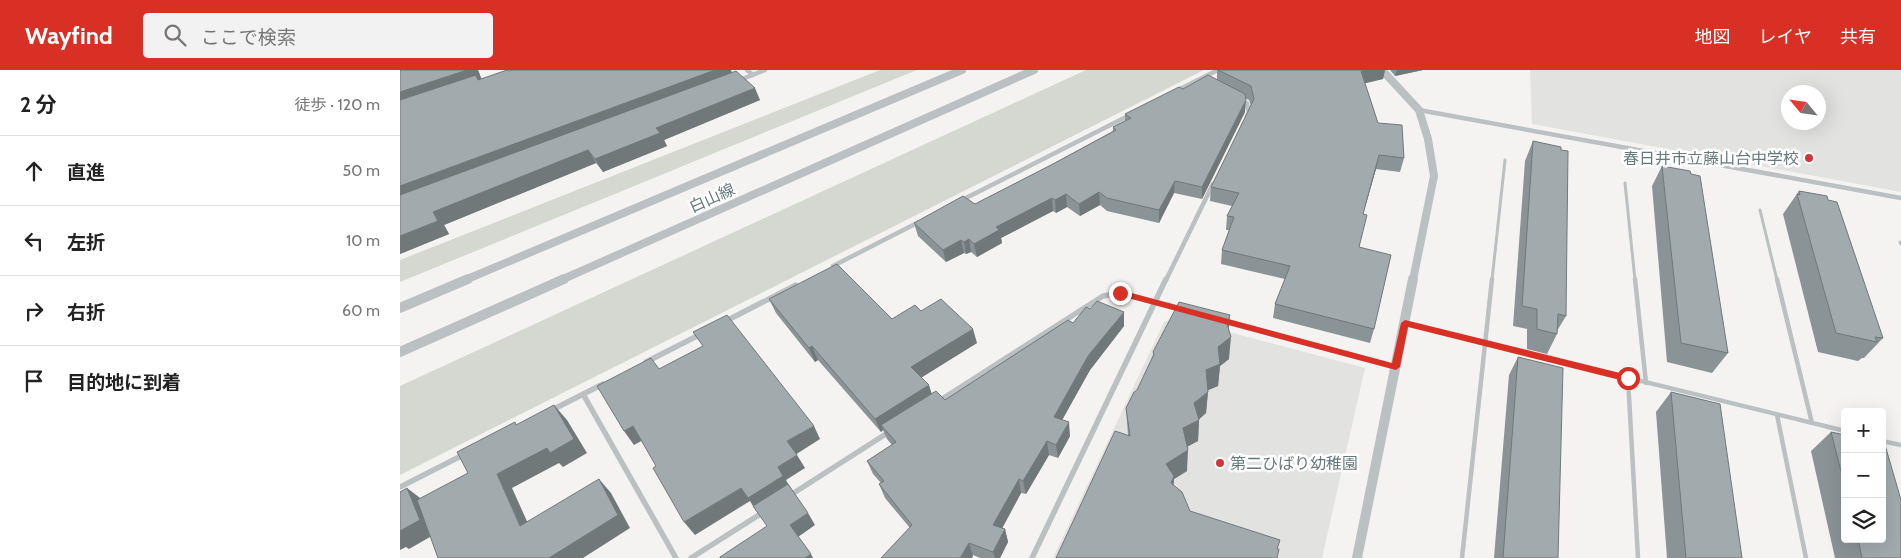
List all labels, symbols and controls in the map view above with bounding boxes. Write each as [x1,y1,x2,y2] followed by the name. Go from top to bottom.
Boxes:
[143,13,493,58] search box
[25,21,113,50] text: Wayfind
[161,21,189,49] icon: search
[201,26,296,49] text: ここで検索
[1695,26,1731,48] text: 地図
[1759,26,1812,48] text: レイヤ
[1840,26,1876,48] text: 共有
[1781,85,1826,130] north arrow
[20,92,57,117] text: 2 分
[295,95,380,114] text: 徒歩 · 120 m
[1623,149,1799,168] place label: 春日井市立藤山台中学校
[1803,152,1815,164] marker: 春日井市立藤山台中学校
[20,157,48,185] icon: ahead
[67,161,105,184] text: 直進
[343,161,380,180] text: 50 m
[686,180,738,216] street label: 白山線
[20,227,48,255] icon: left
[67,231,105,254] text: 左折
[346,231,380,250] text: 10 m
[1109,282,1132,305] route end
[20,297,48,325] icon: right
[67,301,105,324] text: 右折
[342,301,380,320] text: 60 m
[20,367,48,395] icon: arrive
[1617,367,1640,390] route start
[67,371,181,394] text: 目的地に到着
[1841,408,1886,543] map controls
[1841,408,1886,453] button: +
[1841,453,1886,498] button: −
[1230,454,1358,473] place label: 第二ひばり幼稚園
[1214,457,1226,469] marker: 第二ひばり幼稚園
[1841,498,1886,543] button: layers

